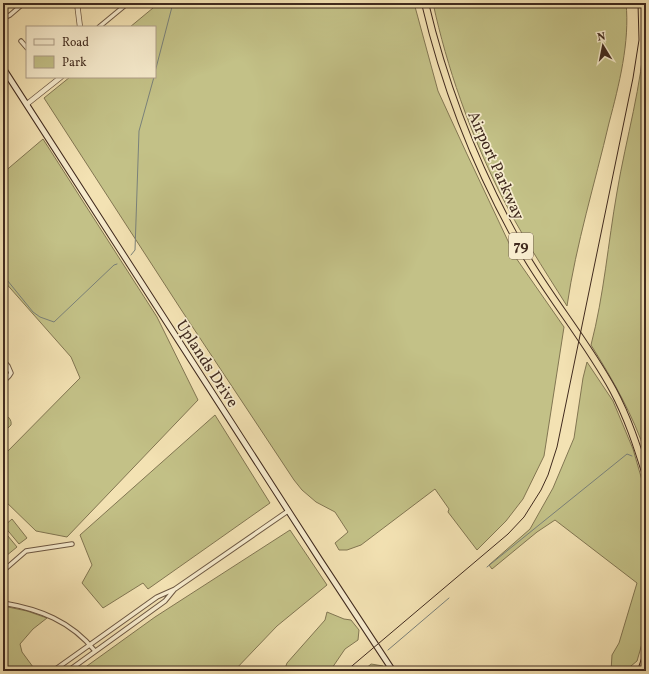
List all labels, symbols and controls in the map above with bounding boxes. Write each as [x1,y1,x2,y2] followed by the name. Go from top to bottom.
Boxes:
[26,26,156,78] legend
[583,26,623,66] north arrow
[596,30,607,46] text: N
[62,35,89,51] text: Road
[62,55,87,71] text: Park
[461,108,529,224] street label: Airport Parkway
[509,233,533,259] road number: 79
[170,316,243,412] street label: Uplands Drive

